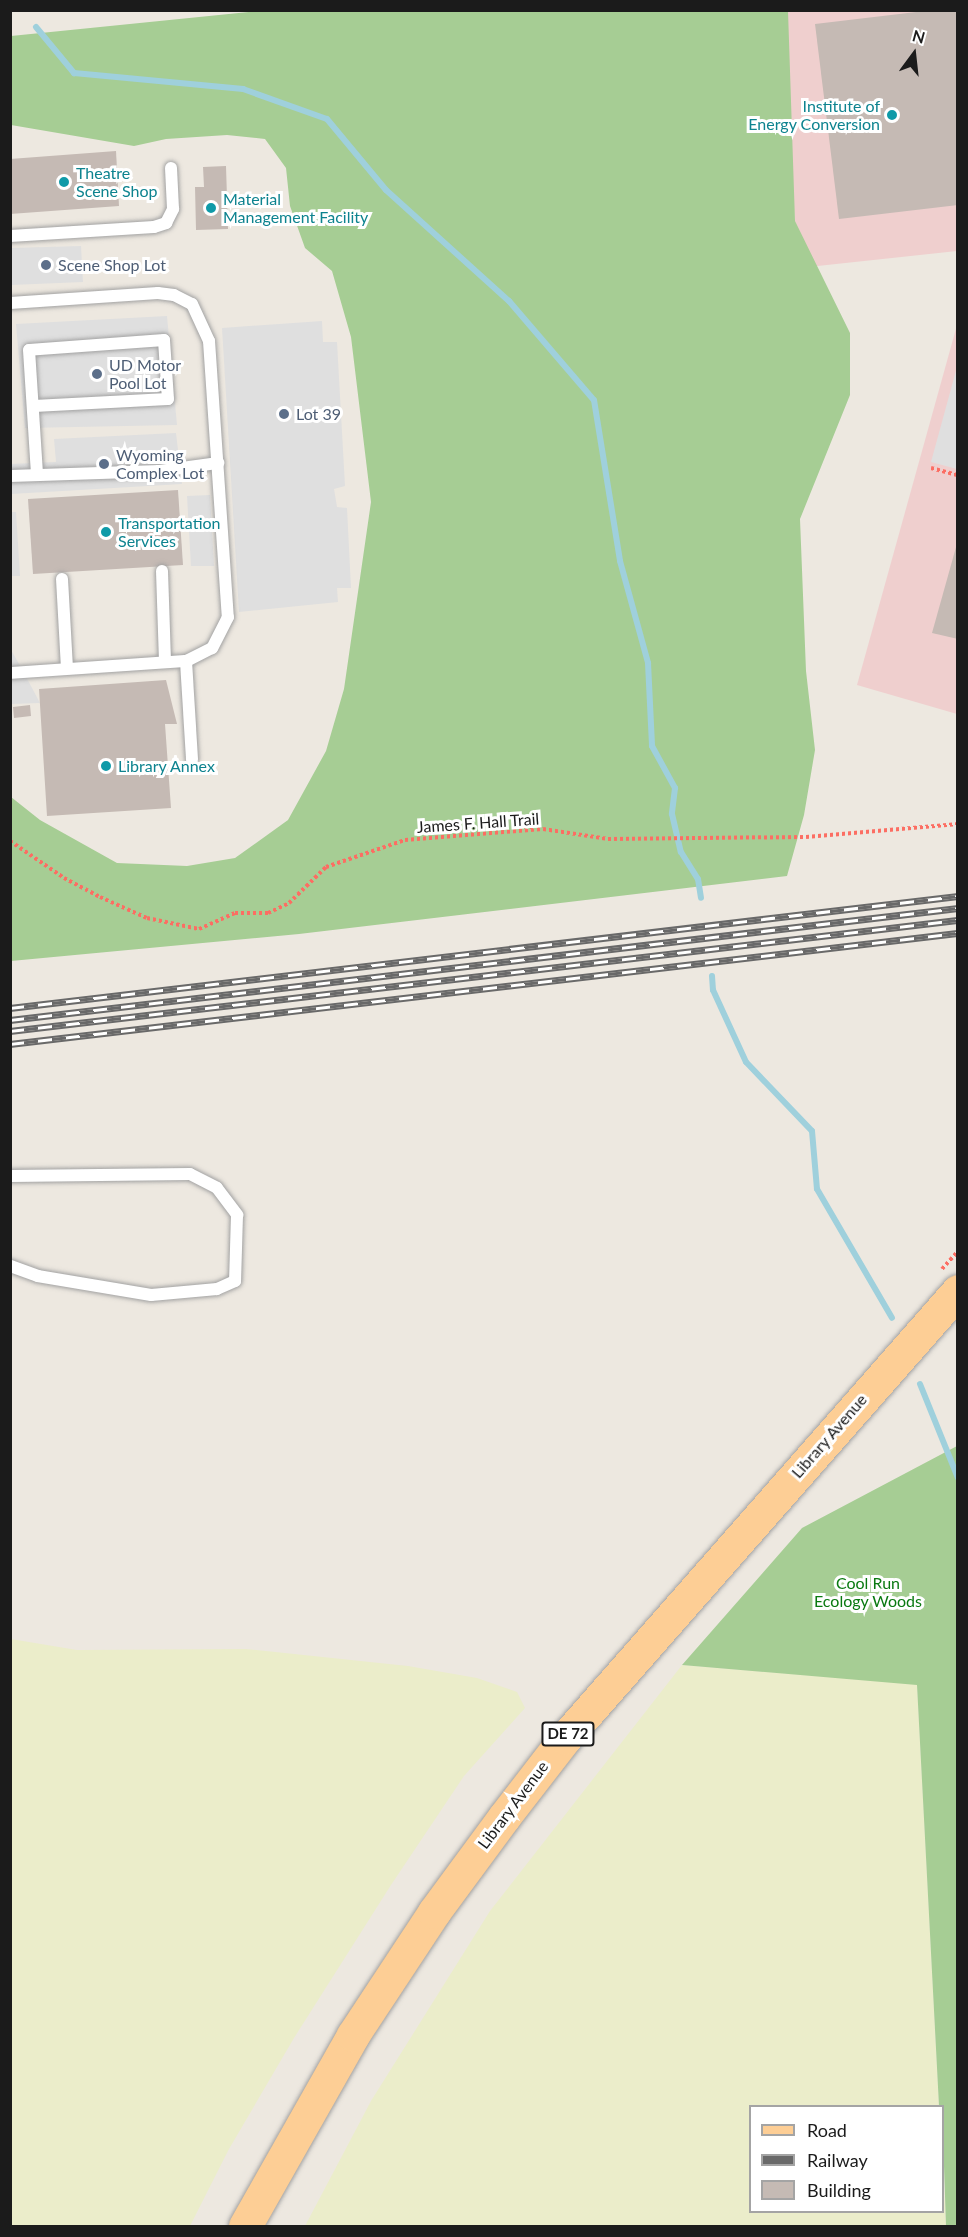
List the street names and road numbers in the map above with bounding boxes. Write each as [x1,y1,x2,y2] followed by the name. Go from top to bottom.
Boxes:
[416,809,540,837] street label: James F. Hall Trail
[787,1390,871,1482] street label: Library Avenue
[541,1722,595,1746] road number: DE 72
[473,1757,553,1853] street label: Library Avenue

